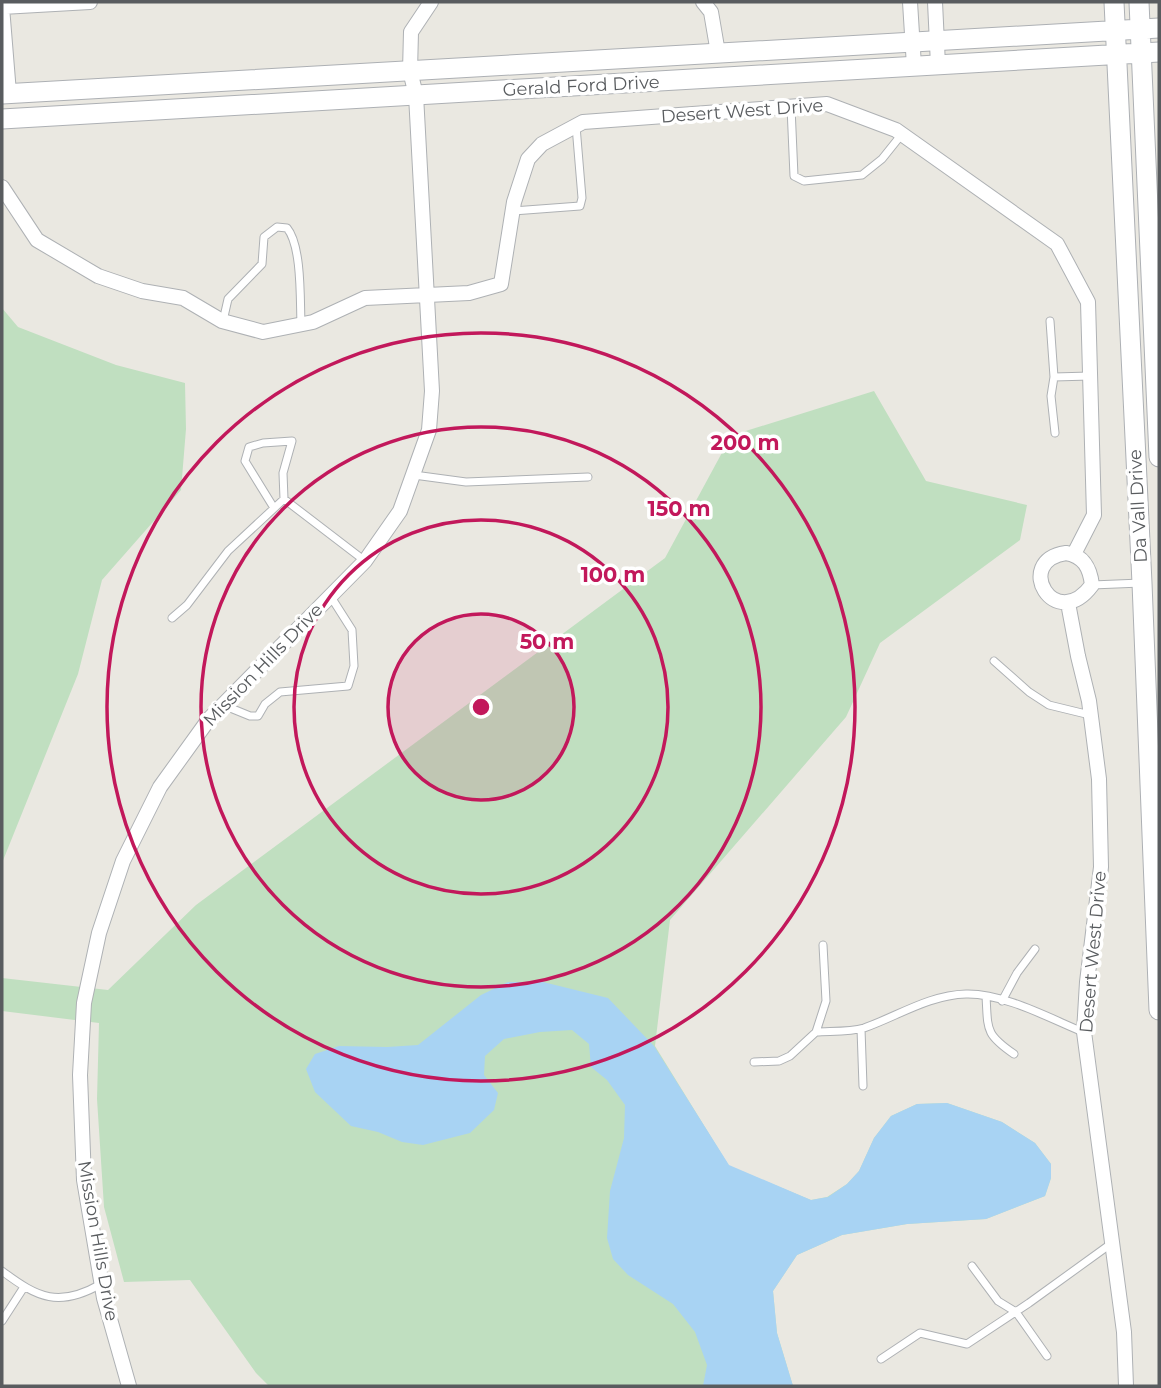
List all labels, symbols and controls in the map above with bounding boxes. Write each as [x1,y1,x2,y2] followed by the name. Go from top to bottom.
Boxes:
[502,71,660,101] street label: Gerald Ford Drive
[660,94,824,128] street label: Desert West Drive
[711,430,779,455] text: 200 m
[1124,448,1152,563] street label: Da Vall Drive
[648,496,710,521] text: 150 m
[581,562,645,587] text: 100 m
[199,599,327,731] street label: Mission Hills Drive
[520,629,574,654] text: 50 m
[469,695,493,719] centre of rings
[1075,870,1111,1034] street label: Desert West Drive
[73,1159,123,1323] street label: Mission Hills Drive

